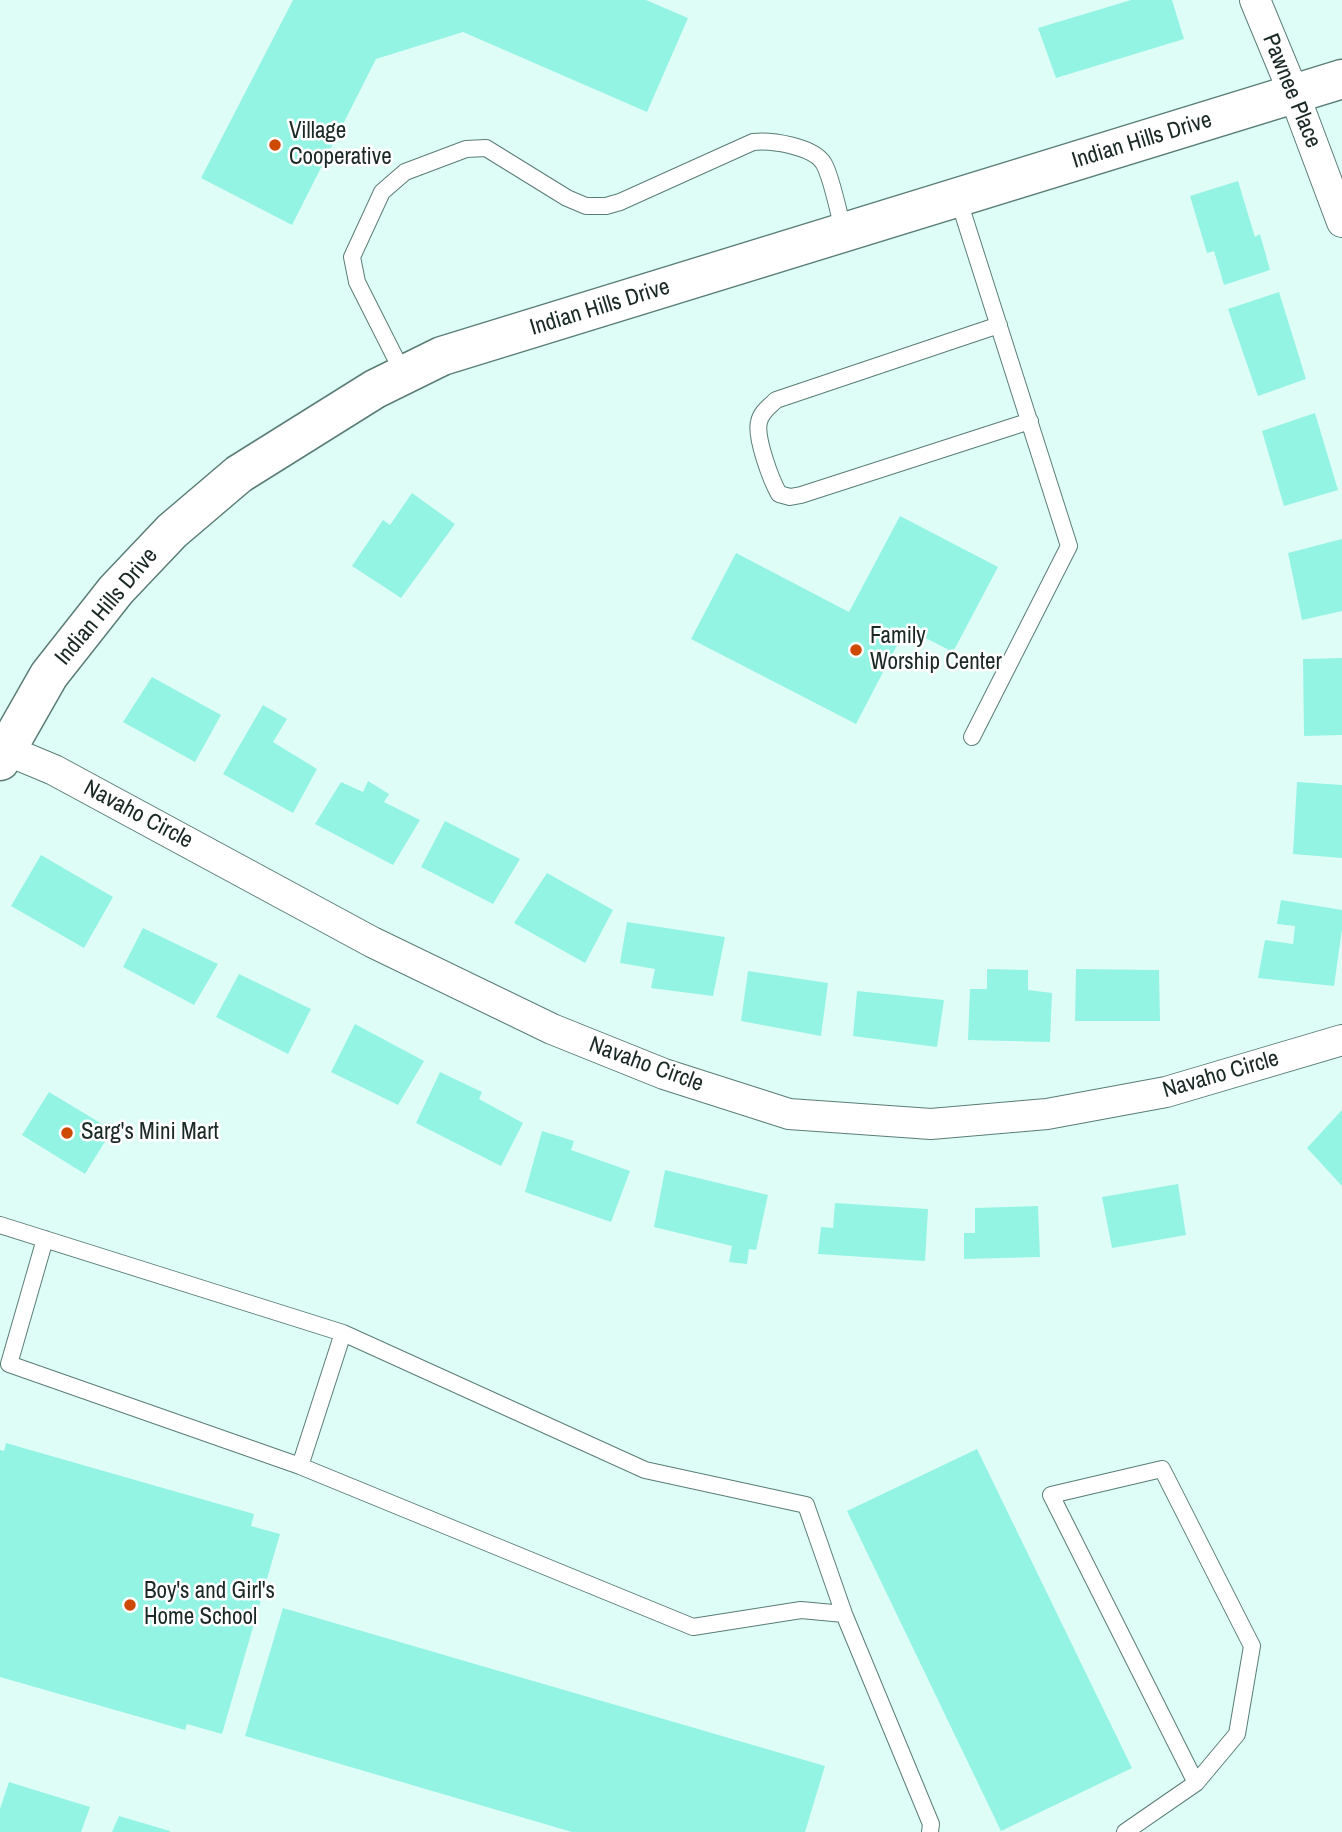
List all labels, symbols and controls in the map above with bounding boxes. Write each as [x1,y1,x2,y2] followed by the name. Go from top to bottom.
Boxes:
[1256,30,1326,152] street label: Pawnee Place
[1069,107,1215,175] street label: Indian Hills Drive
[289,118,392,172] place label: Village Cooperative
[267,137,283,153] marker: Village Cooperative
[527,274,673,342] street label: Indian Hills Drive
[50,543,164,671] street label: Indian Hills Drive
[870,623,1002,677] place label: Family Worship Center
[848,642,864,658] marker: Family Worship Center
[79,775,197,855] street label: Navaho Circle
[585,1032,707,1098] street label: Navaho Circle
[1160,1045,1282,1105] street label: Navaho Circle
[81,1119,219,1147] place label: Sarg's Mini Mart
[59,1125,75,1141] marker: Sarg's Mini Mart
[144,1578,275,1632] place label: Boy's and Girl's Home School
[122,1597,138,1613] marker: Boy's and Girl's Home School

